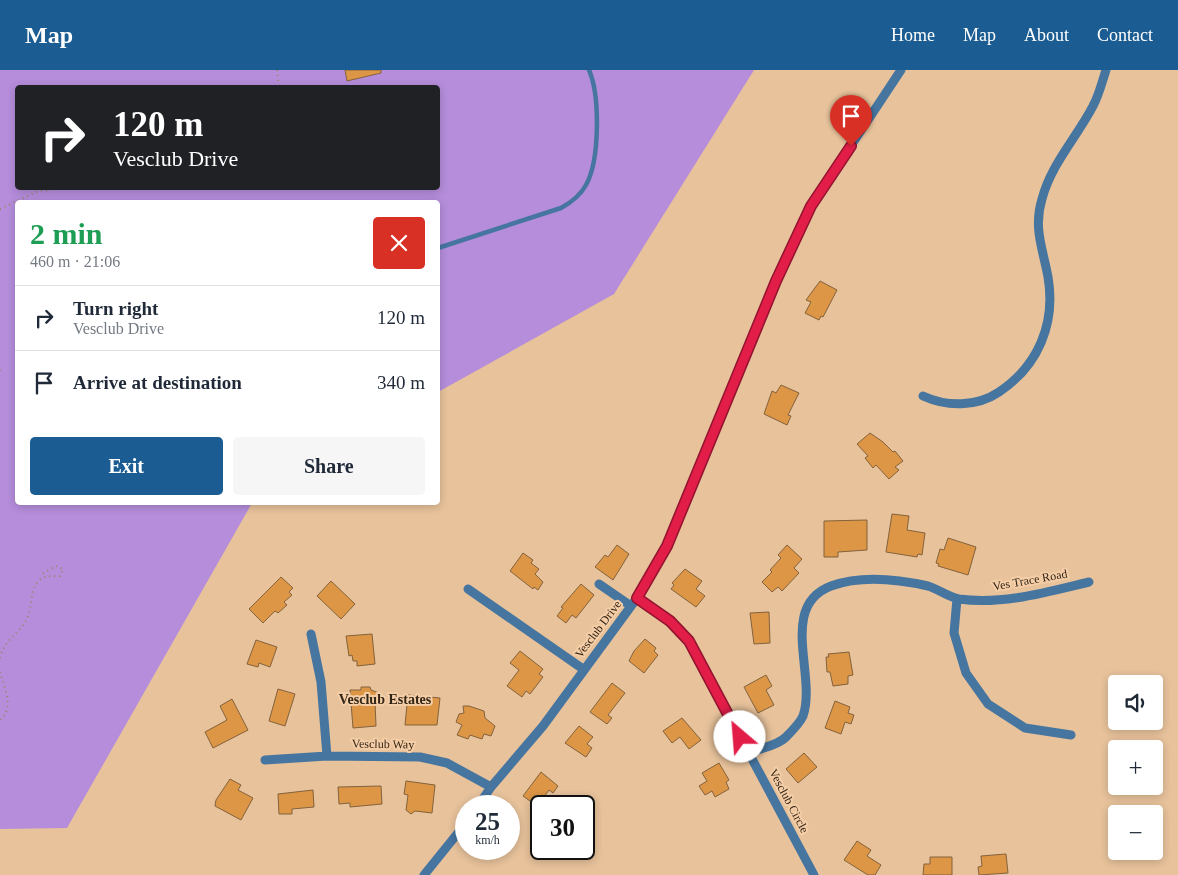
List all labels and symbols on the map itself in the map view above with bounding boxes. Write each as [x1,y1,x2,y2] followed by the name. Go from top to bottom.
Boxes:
[830,95,872,146] pin
[992,567,1068,593] street label: Ves Trace Road
[572,598,624,660] street label: Vesclub Drive
[339,692,432,707] district label: Vesclub Estates
[713,710,765,762] position arrow
[352,736,414,752] street label: Vesclub Way
[766,767,812,835] street label: Vesclub Circle
[530,795,595,860] speed limit sign: 30

